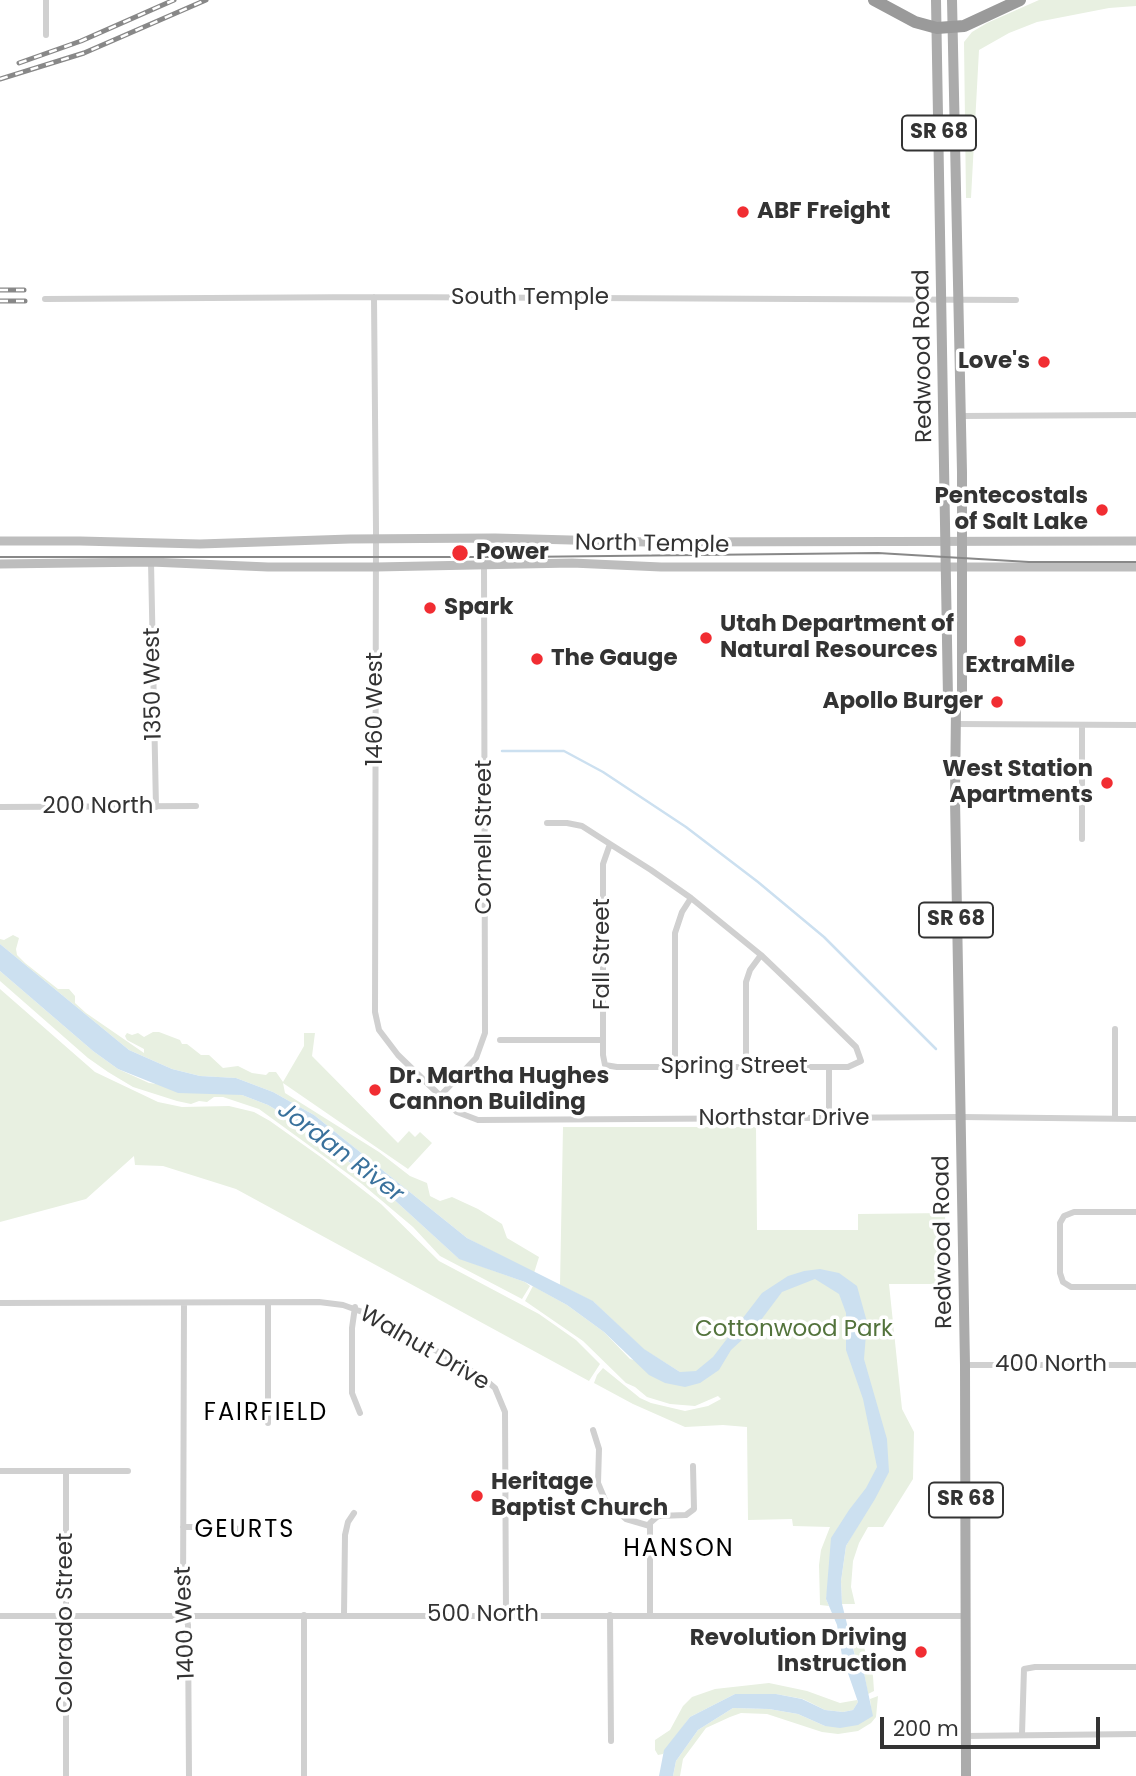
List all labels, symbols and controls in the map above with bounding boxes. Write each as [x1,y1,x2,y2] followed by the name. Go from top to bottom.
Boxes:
[902,116,976,150] road number: SR 68
[757,198,890,226] place label: ABF Freight
[735,204,751,220] marker: ABF Freight
[909,269,939,443] street label: Redwood Road
[451,284,609,312] street label: South Temple
[958,348,1030,376] place label: Love's
[1036,354,1052,370] marker: Love's
[934,483,1088,537] place label: Pentecostals of Salt Lake
[1094,502,1110,518] marker: Pentecostals of Salt Lake
[574,530,730,560] street label: North Temple
[476,539,549,567] place label: Power
[450,543,470,563] marker: Power
[444,594,513,622] place label: Spark
[422,600,438,616] marker: Spark
[720,611,954,665] place label: Utah Department of Natural Resources
[139,627,169,741] street label: 1350 West
[698,630,714,646] marker: Utah Department of Natural Resources
[1012,633,1028,649] marker: ExtraMile
[551,645,678,673] place label: The Gauge
[529,651,545,667] marker: The Gauge
[362,652,390,766] street label: 1460 West
[965,652,1075,680] place label: ExtraMile
[823,688,983,716] place label: Apollo Burger
[989,694,1005,710] marker: Apollo Burger
[942,756,1093,810] place label: West Station Apartments
[471,760,499,914] street label: Cornell Street
[1099,775,1115,791] marker: West Station Apartments
[43,793,153,821] street label: 200 North
[589,898,617,1010] street label: Fall Street
[919,902,993,937] road number: SR 68
[660,1053,808,1081] street label: Spring Street
[389,1063,609,1117] place label: Dr. Martha Hughes Cannon Building
[367,1082,383,1098] marker: Dr. Martha Hughes Cannon Building
[272,1096,408,1210] water label: Jordan River
[699,1105,869,1133] street label: Northstar Drive
[929,1155,959,1329] street label: Redwood Road
[354,1301,494,1397] street label: Walnut Drive
[695,1316,893,1344] park label: Cottonwood Park
[995,1351,1107,1379] street label: 400 North
[205,1400,327,1428] district label: FAIRFIELD
[491,1469,668,1523] place label: Heritage Baptist Church
[929,1482,1003,1518] road number: SR 68
[469,1488,485,1504] marker: Heritage Baptist Church
[195,1517,295,1545] district label: GEURTS
[52,1533,80,1713] street label: Colorado Street
[624,1536,734,1564] district label: HANSON
[170,1566,202,1680] street label: 1400 West
[427,1601,539,1629] street label: 500 North
[690,1625,907,1679] place label: Revolution Driving Instruction
[913,1644,929,1660] marker: Revolution Driving Instruction
[884,1702,1104,1746] scale bar
[893,1714,959,1743] text: 200 m

